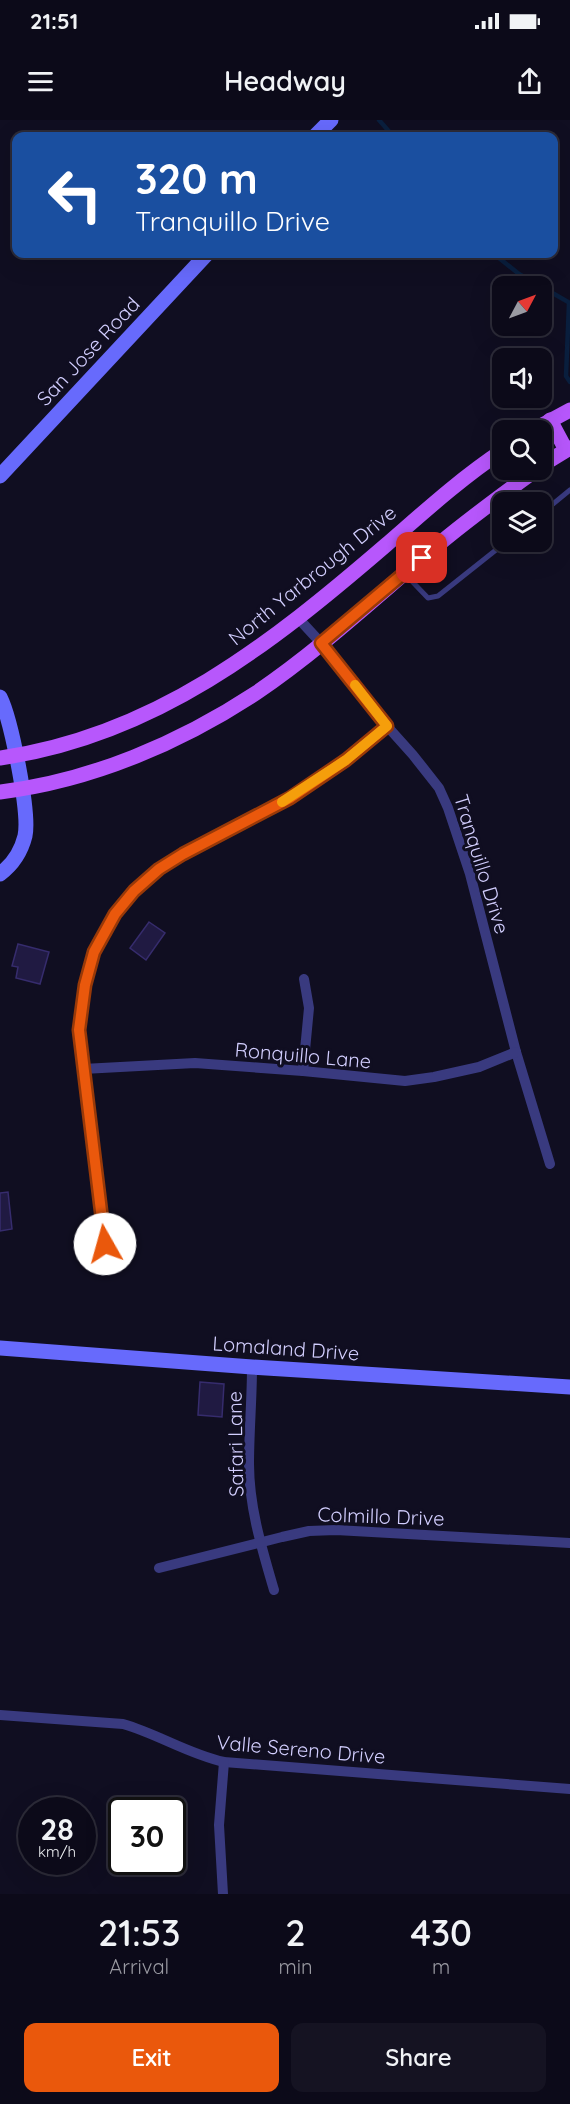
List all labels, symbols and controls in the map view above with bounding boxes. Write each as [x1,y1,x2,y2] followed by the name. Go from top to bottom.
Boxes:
[30,7,78,35] text: 21:51
[224,64,346,98] text: Headway
[24,65,57,98] icon: menu
[513,65,546,98] icon: share
[135,152,258,205] text: 320 m
[36,156,114,234] icon: left
[135,204,330,238] text: Tranquillo Drive
[492,276,552,336] north arrow
[492,276,552,552] map controls
[31,291,145,411] street label: San Jose Road
[492,348,552,408] button: sound
[492,420,552,480] button: search
[492,492,552,552] button: layers
[223,500,401,650] street label: North Yarbrough Drive
[396,532,447,583] pin
[405,541,438,574] icon: arrive
[449,791,515,937] street label: Tranquillo Drive
[234,1037,372,1073] street label: Ronquillo Lane
[73,1212,137,1276] position arrow
[212,1330,360,1366] street label: Lomaland Drive
[222,1391,248,1497] street label: Safari Lane
[317,1501,445,1531] street label: Colmillo Drive
[216,1729,386,1769] street label: Valle Sereno Drive
[108,1797,186,1875] speed limit sign: 30
[40,1810,74,1848] text: 28
[38,1842,76,1861] text: km/h
[98,1910,180,1955] text: 21:53
[285,1910,306,1955] text: 2
[410,1910,472,1955] text: 430
[109,1954,169,1979] text: Arrival
[278,1954,312,1979] text: min
[432,1954,450,1979] text: m
[24,2023,279,2092] button: Exit
[291,2023,546,2092] button: Share

